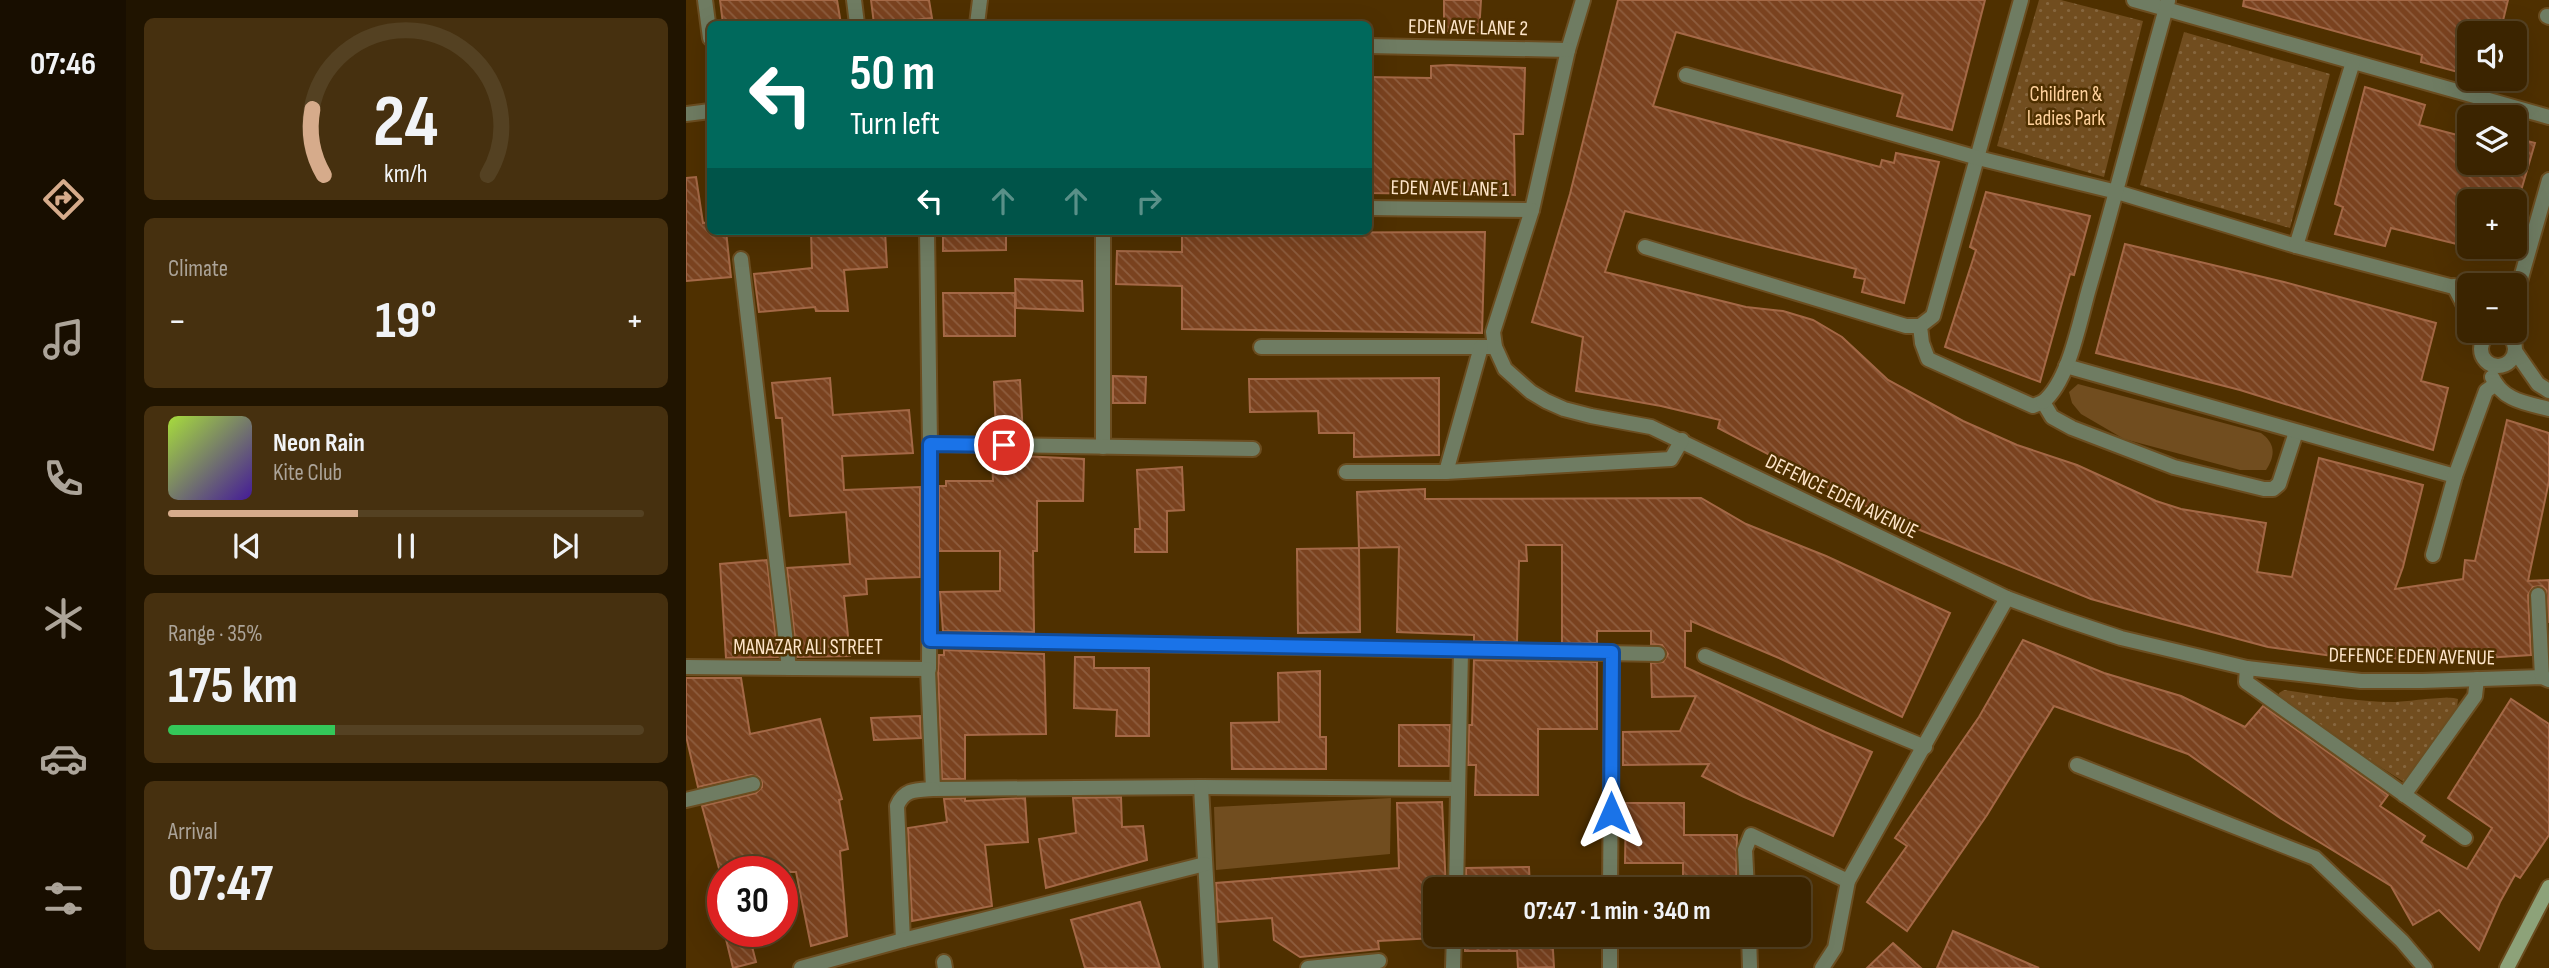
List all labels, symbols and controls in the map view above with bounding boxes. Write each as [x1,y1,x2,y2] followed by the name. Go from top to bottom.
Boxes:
[1408,14,1528,41] street label: EDEN AVE LANE 2
[2457,21,2527,343] map controls
[2457,21,2527,91] button: sound
[30,45,96,84] text: 07:46
[850,45,935,104] text: 50 m
[735,49,826,140] icon: left
[373,79,439,167] text: 24
[2027,82,2105,131] park label: Children & Ladies Park
[850,105,940,144] text: Turn left
[2457,105,2527,175] button: layers
[384,159,428,190] text: km/h
[39,175,88,224] icon: directions
[1391,175,1510,202] street label: EDEN AVE LANE 1
[911,182,949,220] icon: left
[984,182,1022,220] icon: ahead
[1057,182,1095,220] icon: ahead
[1130,182,1168,220] icon: right
[2457,189,2527,259] button: +
[168,255,228,283] text: Climate
[2457,273,2527,343] button: −
[375,290,437,353] text: 19°
[168,299,187,344] text: −
[625,299,644,344] text: +
[39,315,88,364] icon: music
[974,415,1034,475] pin
[985,426,1023,464] icon: arrive
[273,428,365,459] text: Neon Rain
[1761,449,1922,544] street label: DEFENCE EDEN AVENUE
[39,454,88,503] icon: phone
[273,459,342,487] text: Kite Club
[228,527,266,565] icon: previous
[387,527,425,565] icon: pause
[546,527,584,565] icon: next
[39,594,88,643] icon: climate
[168,620,263,648] text: Range · 35%
[733,635,883,660] street label: MANAZAR ALI STREET
[2328,643,2496,670] street label: DEFENCE EDEN AVENUE
[168,655,298,718] text: 175 km
[39,734,88,783] icon: car
[1574,776,1648,850] position arrow
[168,818,217,846] text: Arrival
[168,853,273,916] text: 07:47
[707,856,798,947] speed limit sign: 30
[39,874,88,923] icon: filters
[1524,896,1710,927] text: 07:47 · 1 min · 340 m

